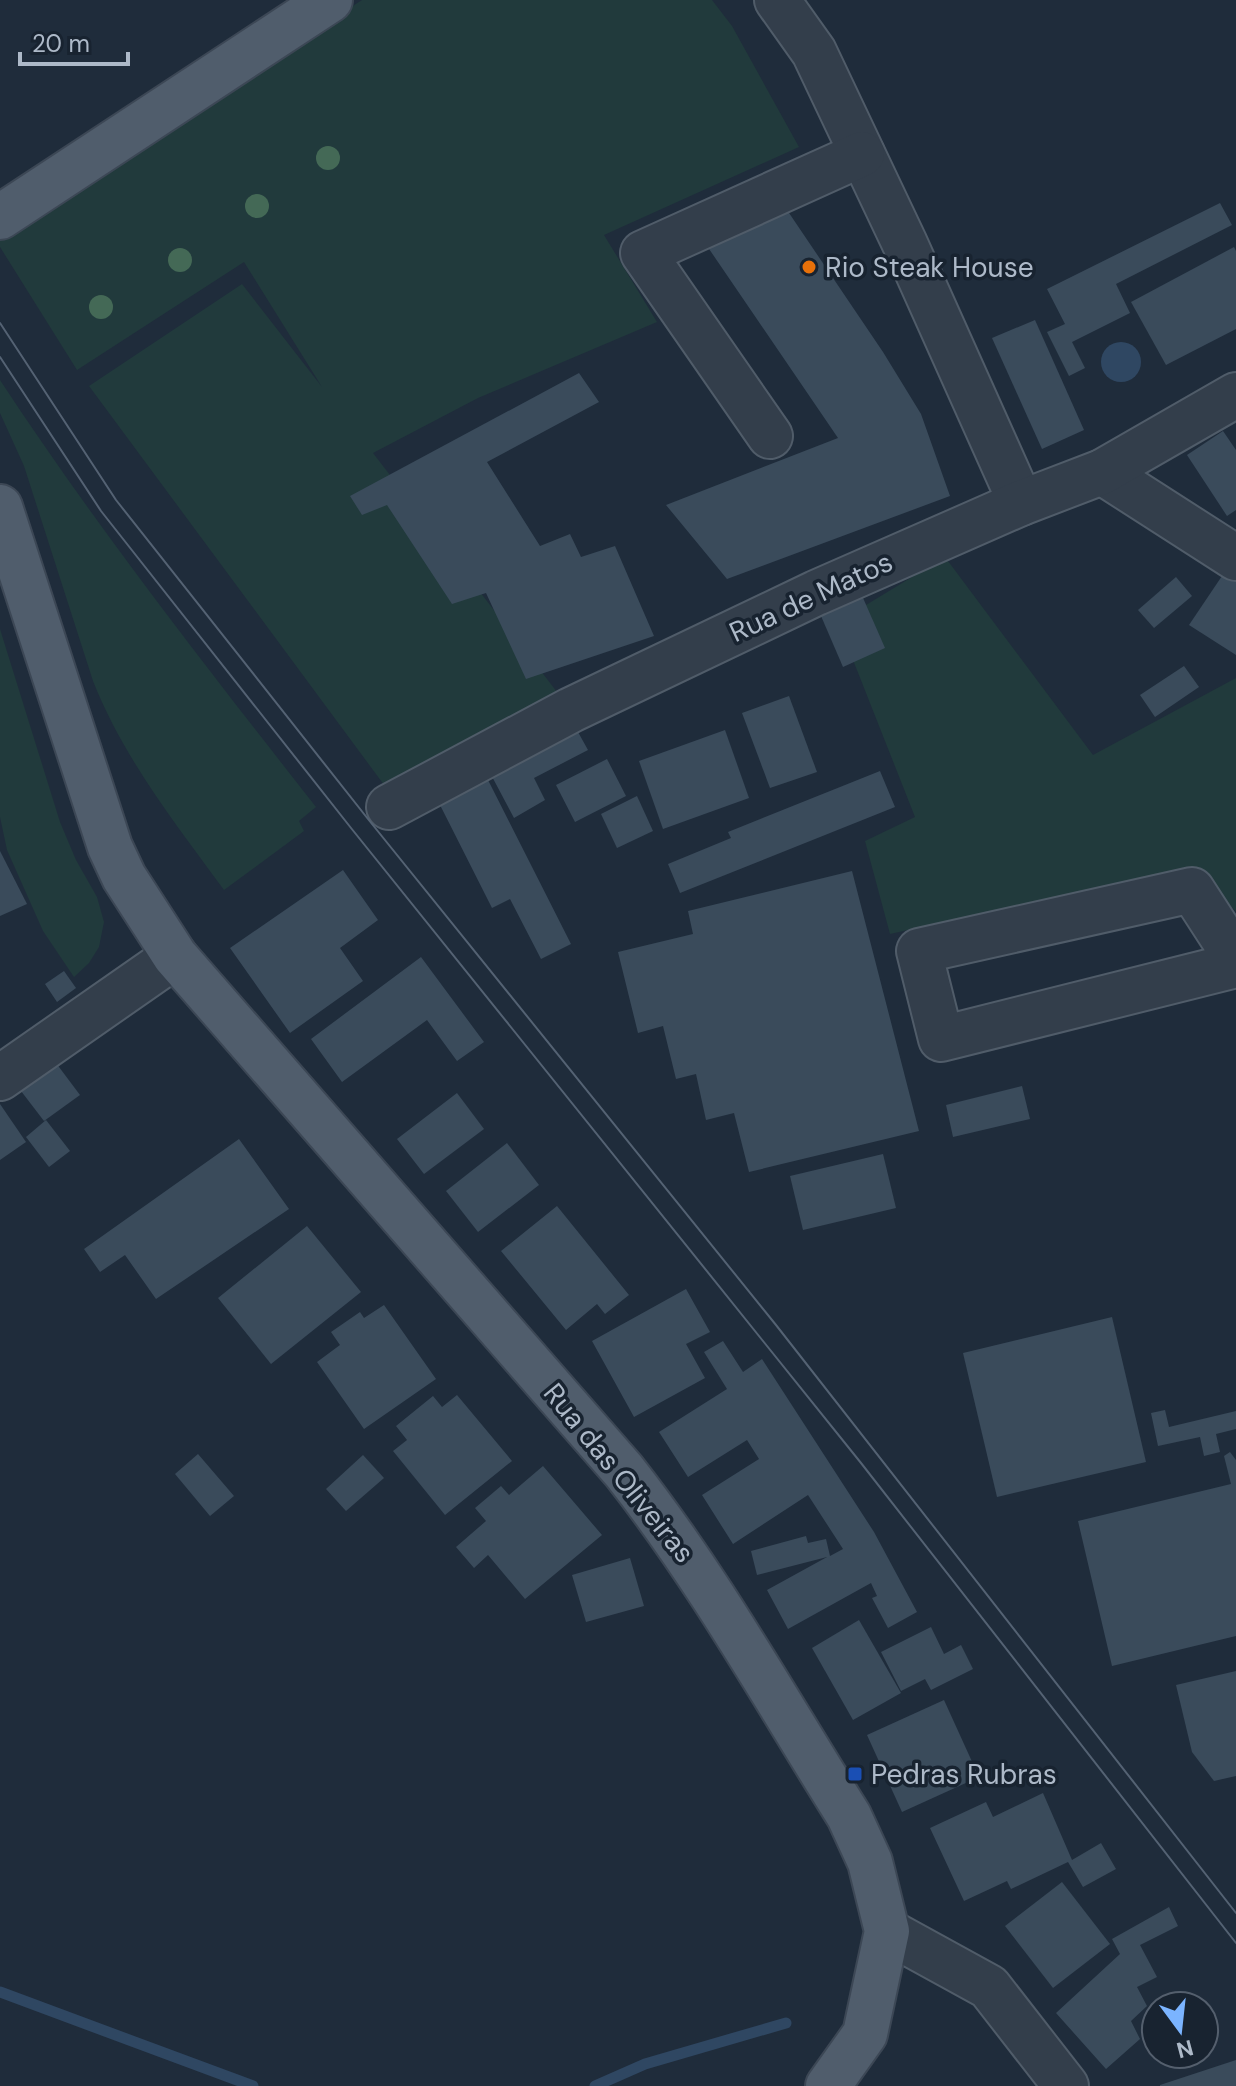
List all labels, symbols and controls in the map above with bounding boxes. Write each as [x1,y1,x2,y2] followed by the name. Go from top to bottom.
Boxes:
[20,16,128,66] scale bar
[32,28,90,59] text: 20 m
[825,249,1034,286] place label: Rio Steak House
[800,258,818,276] marker: Rio Steak House
[723,543,899,651] street label: Rua de Matos
[535,1376,703,1570] street label: Rua das Oliveiras
[871,1756,1057,1793] place label: Pedras Rubras
[846,1765,864,1783] marker: Pedras Rubras
[1140,1990,1220,2070] north arrow
[1174,2033,1197,2065] text: N

